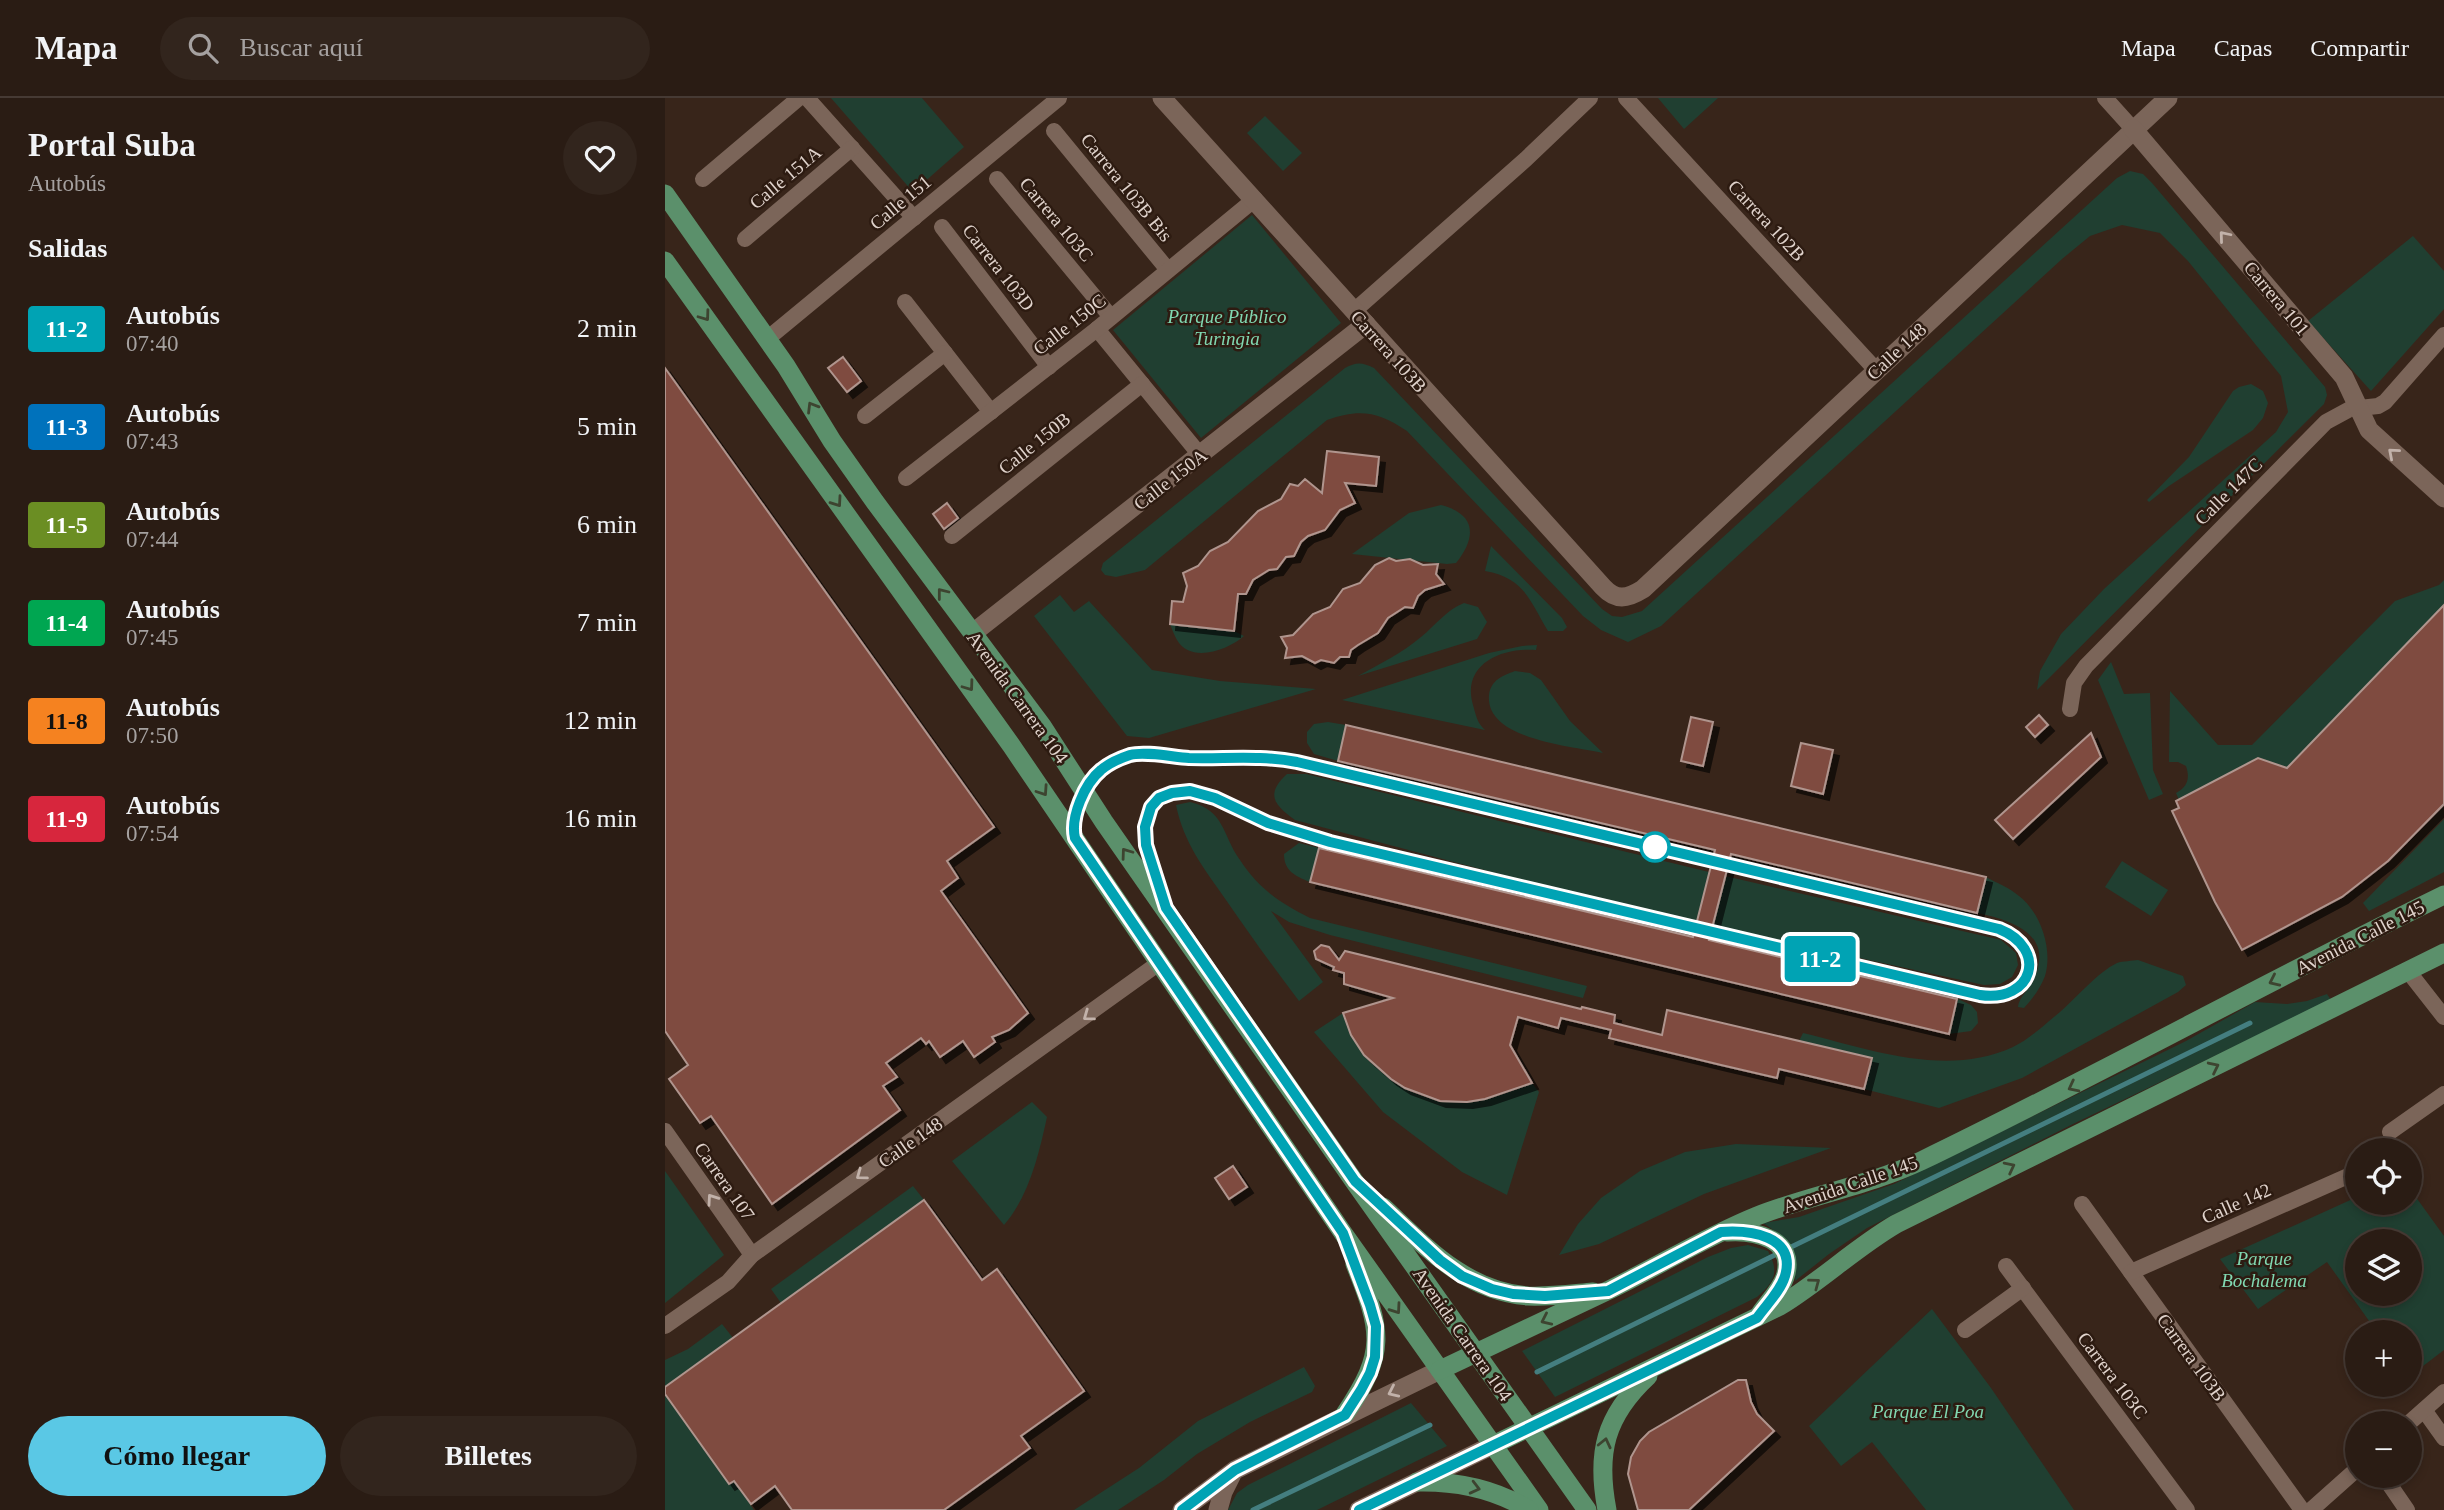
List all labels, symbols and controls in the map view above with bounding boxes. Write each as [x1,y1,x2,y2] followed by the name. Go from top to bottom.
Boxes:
[160,17,650,80] search box
[184,29,222,67] icon: search
[35,30,118,66] text: Mapa
[240,33,363,62] text: Buscar aquí
[2121,35,2176,61] text: Mapa
[2214,35,2272,61] text: Capas
[2310,35,2409,61] text: Compartir
[563,121,637,195] button: heart
[28,127,196,163] text: Portal Suba
[1077,129,1177,246] street label: Carrera 103B Bis
[745,141,826,213] street label: Calle 151A
[28,171,106,196] text: Autobús
[865,171,935,234] street label: Calle 151
[1016,173,1098,265] street label: Carrera 103C
[1724,176,1809,265] street label: Carrera 102B
[958,220,1039,315] street label: Carrera 103D
[2220,232,2232,245] one-way arrow
[28,234,108,263] text: Salidas
[2240,257,2314,340] street label: Carrera 101
[1029,290,1110,359] street label: Calle 150C
[126,301,220,330] text: Autobús
[1166,306,1287,349] park label: Parque Público Turingia
[1346,306,1431,397] street label: Carrera 103B
[697,309,709,321] one-way arrow
[577,314,637,343] text: 2 min
[45,316,88,342] text: 11-2
[1862,319,1930,384] street label: Calle 148
[126,331,178,356] text: 07:40
[126,399,220,428] text: Autobús
[807,401,820,414] one-way arrow
[994,408,1074,479] street label: Calle 150B
[577,412,637,441] text: 5 min
[45,414,88,440] text: 11-3
[126,429,178,454] text: 07:43
[1130,444,1211,514] street label: Calle 150A
[2388,449,2401,461] one-way arrow
[2191,454,2266,529] street label: Calle 147C
[829,494,841,507] one-way arrow
[126,497,220,526] text: Autobús
[577,510,637,539] text: 6 min
[45,512,88,538] text: 11-5
[126,527,178,552] text: 07:44
[937,588,950,601] one-way arrow
[126,595,220,624] text: Autobús
[577,608,637,637] text: 7 min
[45,610,88,636] text: 11-4
[126,625,178,650] text: 07:45
[963,627,1073,768] street label: Avenida Carrera 104
[961,679,974,691] one-way arrow
[126,693,220,722] text: Autobús
[564,706,637,735] text: 12 min
[45,708,88,734] text: 11-8
[126,723,178,748] text: 07:50
[1035,783,1047,796] one-way arrow
[126,791,220,820] text: Autobús
[564,804,637,833] text: 16 min
[45,806,88,832] text: 11-9
[126,821,178,846] text: 07:54
[1640,832,1670,862] unlabelled marker
[1122,848,1135,861] one-way arrow
[2293,896,2428,979] street label: Avenida Calle 145
[1771,936,1869,982] line badge: 11-2
[1799,946,1841,972] text: 11-2
[2268,972,2281,986] one-way arrow
[1083,1008,1095,1021] one-way arrow
[2207,1061,2219,1075] one-way arrow
[2067,1079,2080,1093] one-way arrow
[874,1113,946,1172] street label: Calle 148
[690,1138,759,1224] street label: Carrera 107
[2345,1138,2422,1488] map controls
[2345,1138,2422,1215] button: locate
[1780,1152,1920,1217] street label: Avenida Calle 145
[2003,1161,2015,1175] one-way arrow
[856,1167,869,1180] one-way arrow
[2198,1179,2274,1228] street label: Calle 142
[708,1194,720,1207] one-way arrow
[2345,1229,2422,1306] button: layers
[2221,1248,2307,1291] park label: Parque Bochalema
[1409,1264,1517,1405] street label: Avenida Carrera 104
[1807,1278,1820,1291] one-way arrow
[1388,1301,1400,1314] one-way arrow
[2153,1310,2230,1405] street label: Carrera 103B
[1541,1312,1553,1326] one-way arrow
[2345,1320,2422,1397] button: +
[2073,1328,2152,1423] street label: Carrera 103C
[1388,1384,1400,1398] one-way arrow
[1871,1401,1984,1422] park label: Parque El Poa
[2345,1411,2422,1488] button: −
[28,1416,326,1496] button: Cómo llegar
[340,1416,637,1496] button: Billetes
[1597,1437,1611,1449] one-way arrow
[1469,1480,1481,1494] one-way arrow

